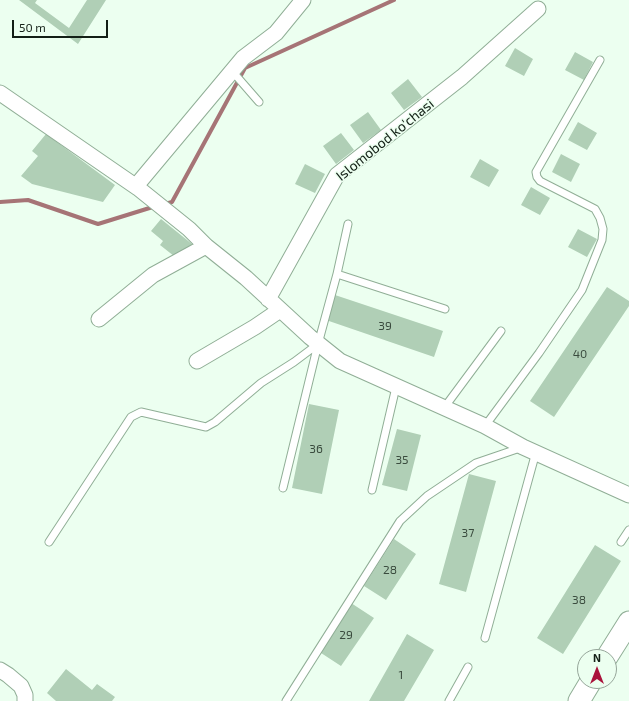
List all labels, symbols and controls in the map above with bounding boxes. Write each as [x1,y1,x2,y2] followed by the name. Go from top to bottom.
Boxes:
[14,12,110,38] scale bar
[19,20,46,34] text: 50 m
[333,95,437,185] street label: Islomobod ko'chasi
[378,319,392,333] house number: 39
[573,347,587,361] house number: 40
[309,442,323,456] house number: 36
[395,453,409,467] house number: 35
[462,526,474,540] house number: 37
[383,563,397,577] house number: 28
[572,593,586,607] house number: 38
[339,628,353,642] house number: 29
[577,649,617,689] north arrow
[593,651,601,664] text: N
[399,668,403,682] house number: 1

